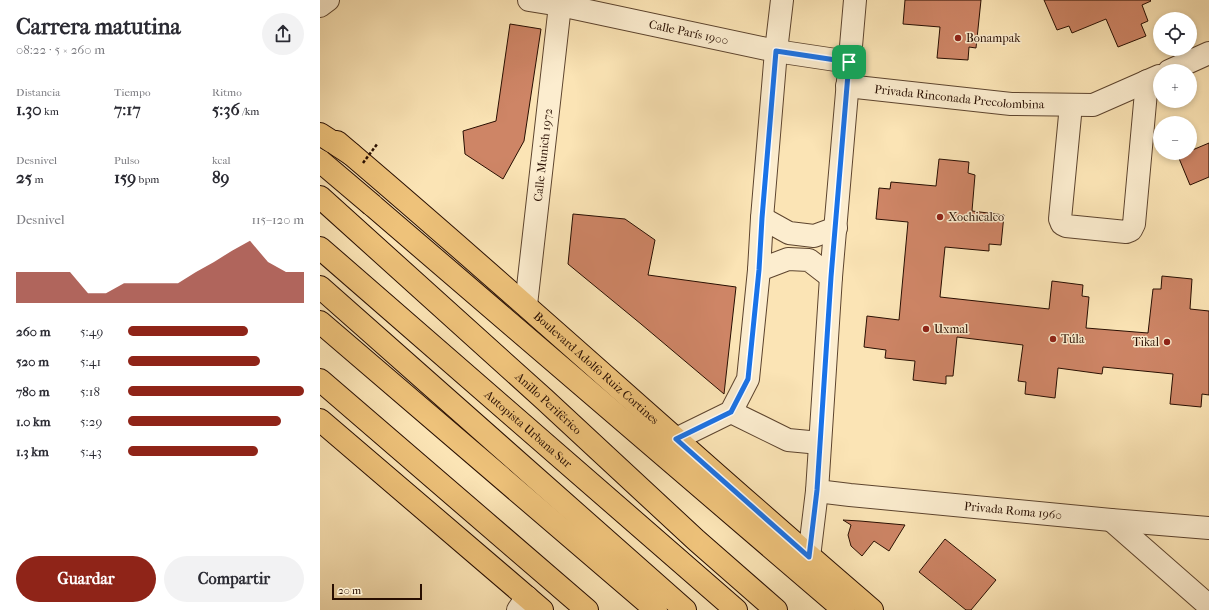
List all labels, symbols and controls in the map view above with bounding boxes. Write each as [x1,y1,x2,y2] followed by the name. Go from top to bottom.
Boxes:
[1153,12,1197,160] map controls
[1153,12,1197,56] button: locate
[262,13,304,55] button: share
[16,14,181,40] text: Carrera matutina
[648,17,730,48] street label: Calle París 1900
[966,31,1021,45] place label: Bonampak
[953,33,963,43] marker: Bonampak
[16,42,105,57] text: 08:22 · 5 × 260 m
[832,45,866,79] pin
[838,51,860,73] icon: arrive
[1153,64,1197,108] button: +
[874,82,1045,111] street label: Privada Rinconada Precolombina
[16,86,60,99] text: Distancia
[114,86,151,99] text: Tiempo
[212,86,242,99] text: Ritmo
[16,99,42,119] text: 1.30
[114,99,141,119] text: 7:17
[212,99,240,119] text: 5:36
[42,105,59,118] text: km
[240,105,260,118] text: /km
[531,108,555,202] street label: Calle Munich 1972
[1153,116,1197,160] button: −
[16,154,57,167] text: Desnivel
[114,154,140,167] text: Pulso
[212,154,231,167] text: kcal
[16,167,32,187] text: 25
[114,167,136,187] text: 159
[212,167,229,187] text: 89
[32,173,44,186] text: m
[136,173,159,186] text: bpm
[948,210,1004,224] place label: Xochicalco
[16,212,65,227] text: Desnivel
[251,212,304,227] text: 115–120 m
[935,212,945,222] marker: Xochicalco
[531,309,662,428] street label: Boulevard Adolfo Ruiz Cortines
[934,322,969,336] place label: Uxmal
[16,324,51,339] text: 260 m
[80,324,103,339] text: 5:49
[921,324,931,334] marker: Uxmal
[1061,332,1085,346] place label: Túla
[1048,334,1058,344] marker: Túla
[1133,335,1160,349] place label: Tikal
[1162,337,1172,347] marker: Tikal
[16,354,49,369] text: 520 m
[80,354,101,369] text: 5:41
[512,369,585,437] street label: Anillo Periférico
[16,384,50,399] text: 780 m
[80,384,100,399] text: 5:18
[481,387,575,472] street label: Autopista Urbana Sur
[16,414,51,429] text: 1.0 km
[80,414,102,429] text: 5:29
[16,444,49,459] text: 1.3 km
[80,444,102,459] text: 5:43
[963,499,1063,522] street label: Privada Roma 1960
[16,556,156,602] button: Guardar
[164,556,304,602] button: Compartir
[332,582,422,601] scale bar
[338,584,361,597] text: 20 m

